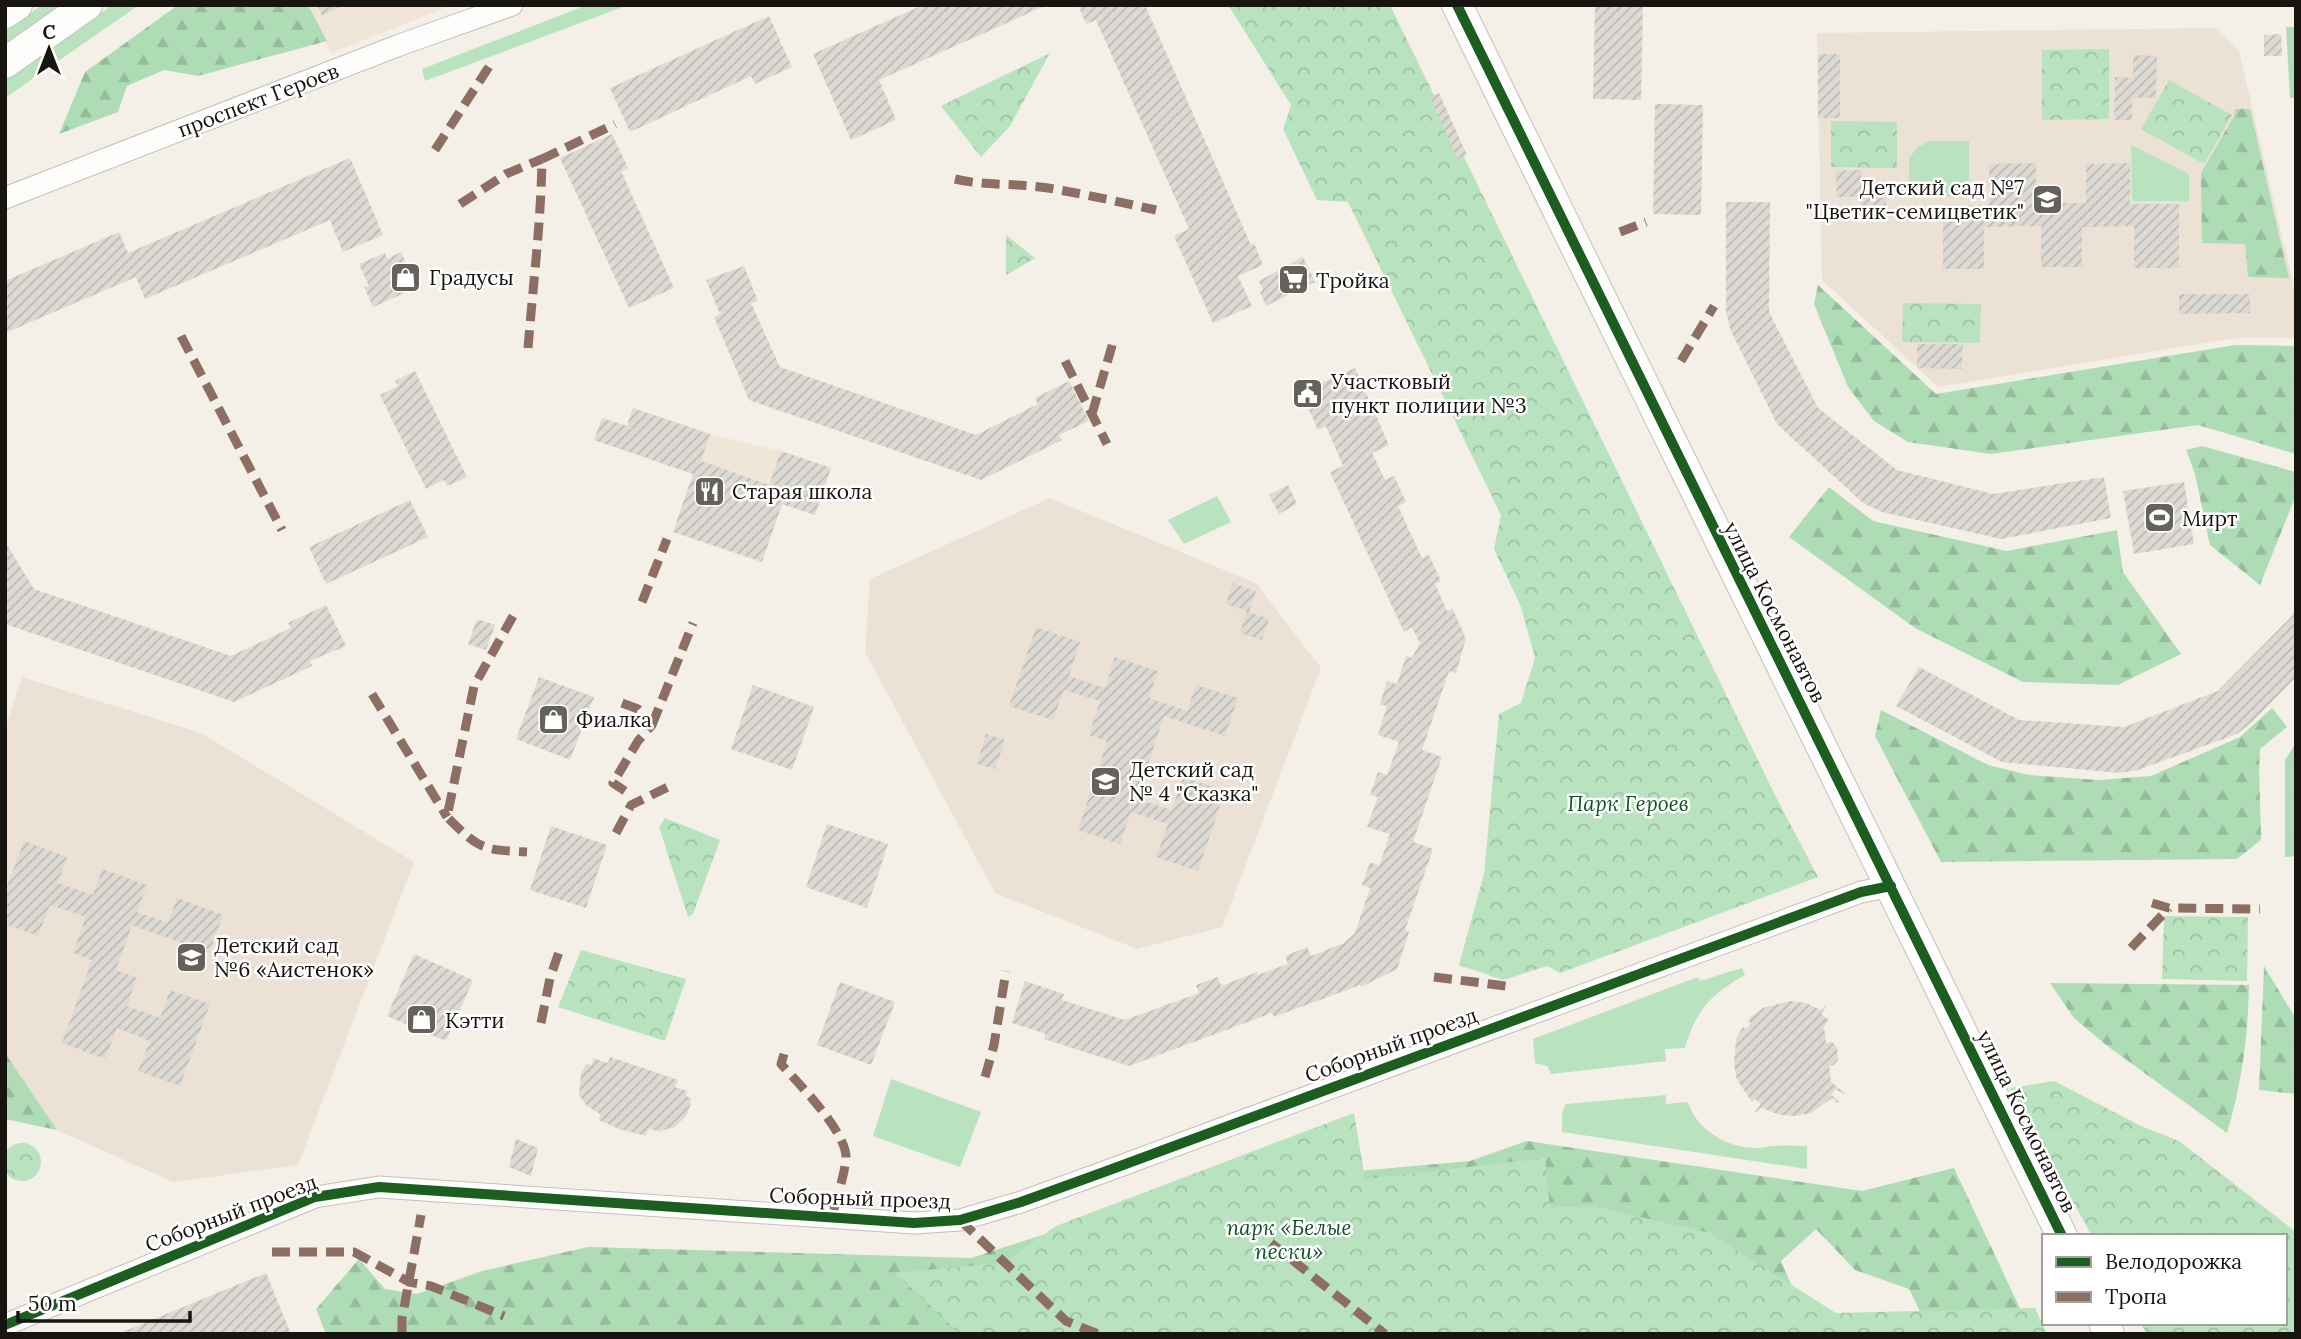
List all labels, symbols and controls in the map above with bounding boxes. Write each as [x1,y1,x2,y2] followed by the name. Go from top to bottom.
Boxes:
[14,14,84,84] north arrow
[42,20,56,44] text: С
[174,57,342,143] street label: проспект Героев
[1806,174,2024,225] place label: Детский сад №7 "Цветик-семицветик"
[2030,182,2064,216] school or university icon: Детский сад №7 "Цветик-семицветик"
[389,260,423,294] shop icon: Градусы
[1276,263,1310,297] supermarket icon: Тройка
[429,264,514,291] place label: Градусы
[1316,267,1390,294] place label: Тройка
[1330,368,1527,419] place label: Участковый пункт полиции №3
[1291,376,1325,410] public building icon: Участковый пункт полиции №3
[692,474,726,508] restaurant icon: Старая школа
[732,478,873,505] place label: Старая школа
[2142,501,2176,535] sports icon: Мирт
[2182,505,2237,532] place label: Мирт
[1718,517,1832,707] street label: улица Космонавтов
[536,702,570,736] shop icon: Фиалка
[576,706,652,733] place label: Фиалка
[1129,756,1259,807] place label: Детский сад № 4 "Сказка"
[1089,764,1123,798] school or university icon: Детский сад № 4 "Сказка"
[1567,790,1689,817] park label: Парк Героев
[214,932,374,983] place label: Детский сад №6 «Аистенок»
[174,940,208,974] school or university icon: Детский сад №6 «Аистенок»
[1301,1001,1481,1089] street label: Соборный проезд
[405,1003,439,1037] shop icon: Кэтти
[445,1007,504,1034] place label: Кэтти
[1971,1025,2083,1217] street label: улица Космонавтов
[141,1168,321,1258] street label: Соборный проезд
[769,1181,951,1215] street label: Соборный проезд
[1226,1214,1352,1265] park label: парк «Белые пески»
[2042,1234,2287,1325] legend
[2105,1248,2242,1275] text: Велодорожка
[18,1280,189,1324] scale bar
[2105,1283,2167,1310] text: Тропа
[28,1290,77,1317] text: 50 m

